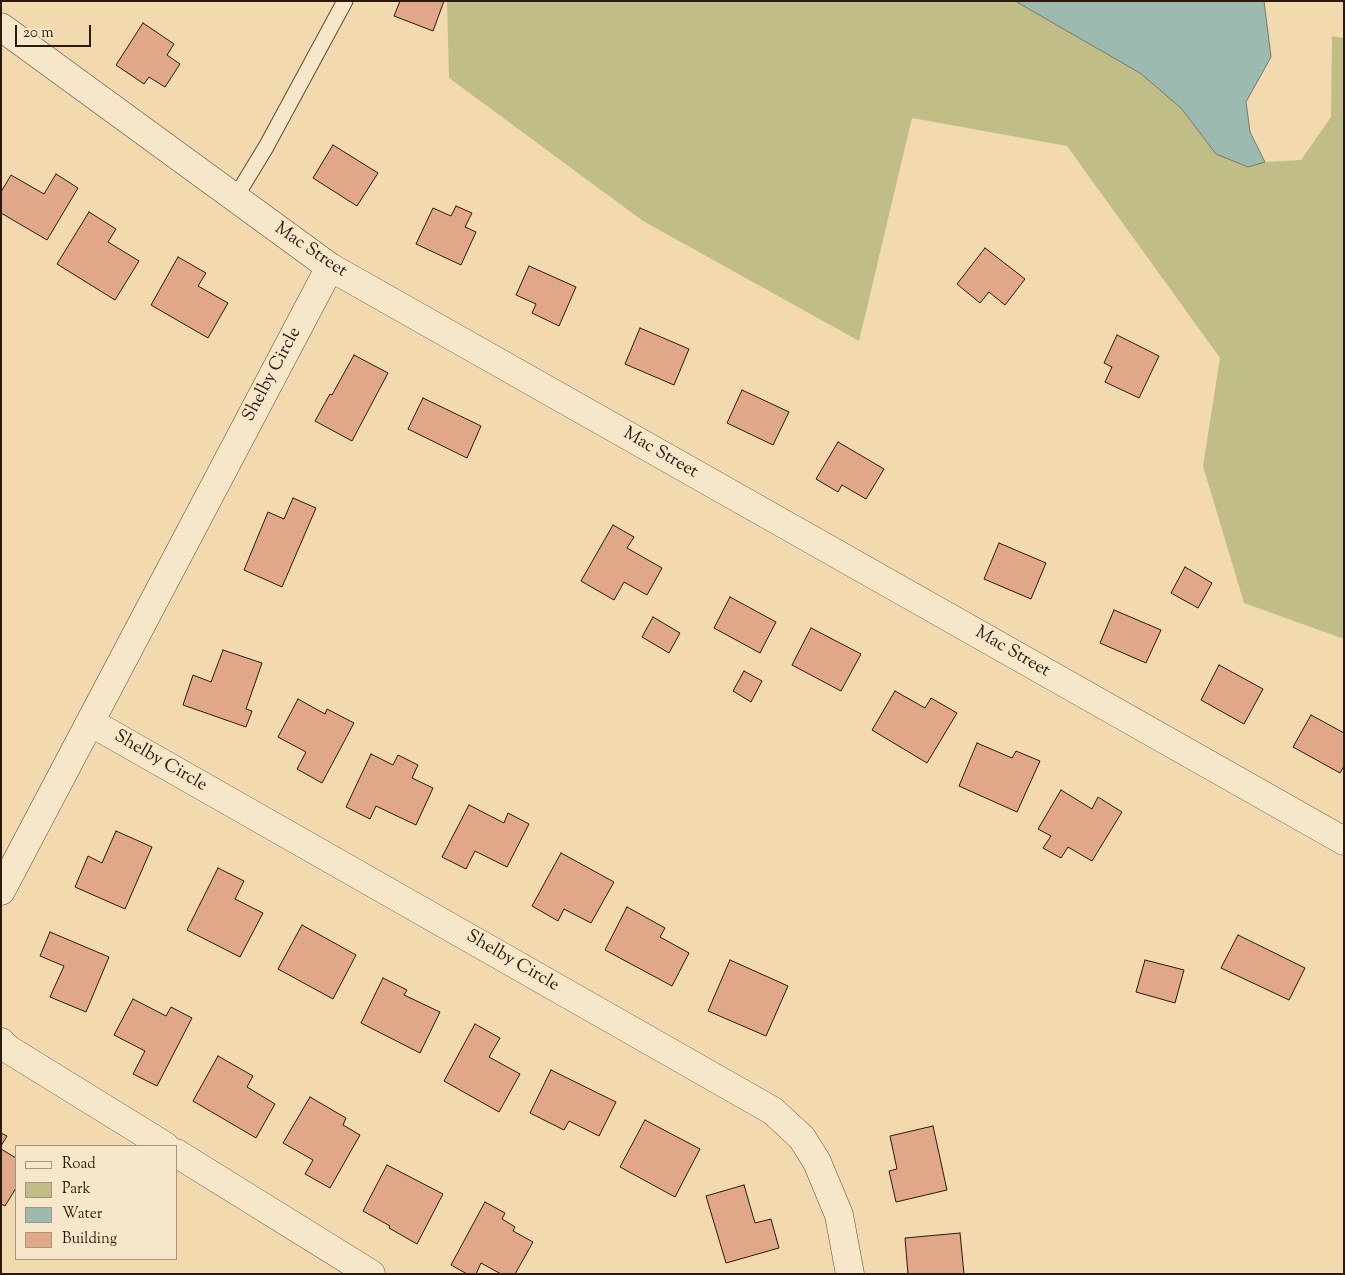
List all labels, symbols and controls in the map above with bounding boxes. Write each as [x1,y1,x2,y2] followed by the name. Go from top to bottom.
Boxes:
[18,15,94,47] scale bar
[23,23,54,44] text: 20 m
[270,219,350,283] street label: Mac Street
[239,324,307,426] street label: Shelby Circle
[619,424,701,484] street label: Mac Street
[971,623,1053,683] street label: Mac Street
[110,727,210,797] street label: Shelby Circle
[462,927,562,997] street label: Shelby Circle
[15,1145,178,1260] legend
[62,1154,96,1175] text: Road
[62,1179,91,1200] text: Park
[62,1204,102,1225] text: Water
[62,1229,117,1250] text: Building

